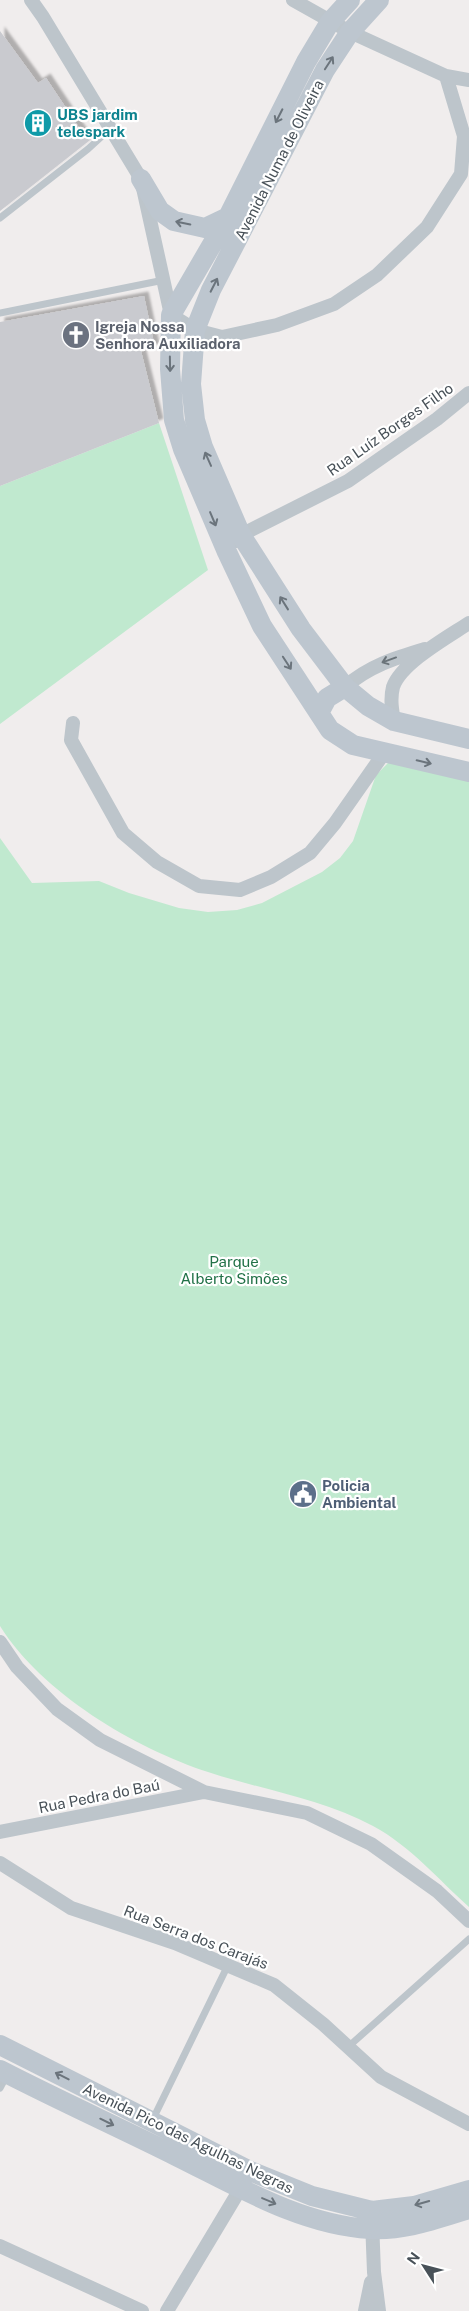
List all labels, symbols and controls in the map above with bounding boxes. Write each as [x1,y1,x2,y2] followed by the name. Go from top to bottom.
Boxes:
[324,57,334,71] one-way arrow
[231,77,327,243] street label: Avenida Numa de Oliveira
[57,106,138,140] place label: UBS jardim telespark
[23,108,53,138] building icon: UBS jardim telespark
[274,108,283,123] one-way arrow
[175,218,191,227] one-way arrow
[210,278,219,293] one-way arrow
[95,318,240,352] place label: Igreja Nossa Senhora Auxiliadora
[61,320,91,350] church icon: Igreja Nossa Senhora Auxiliadora
[165,356,175,372] one-way arrow
[324,379,456,479] street label: Rua Luíz Borges Filho
[203,452,213,467] one-way arrow
[208,511,218,526] one-way arrow
[279,596,289,610] one-way arrow
[282,656,292,670] one-way arrow
[382,656,397,665] one-way arrow
[416,758,432,767] one-way arrow
[180,1253,288,1287] park label: Parque Alberto Simões
[322,1477,396,1511] place label: Policia Ambiental
[288,1479,318,1509] public building icon: Policia Ambiental
[37,1776,161,1816] street label: Rua Pedra do Baú
[121,1902,271,1972] street label: Rua Serra dos Carajás
[55,2071,70,2080] one-way arrow
[80,2080,296,2196] street label: Avenida Pico das Agulhas Negras
[99,2117,114,2127] one-way arrow
[261,2197,276,2206] one-way arrow
[415,2199,431,2209] one-way arrow
[399,2241,449,2291] north arrow
[404,2249,423,2267] text: N

